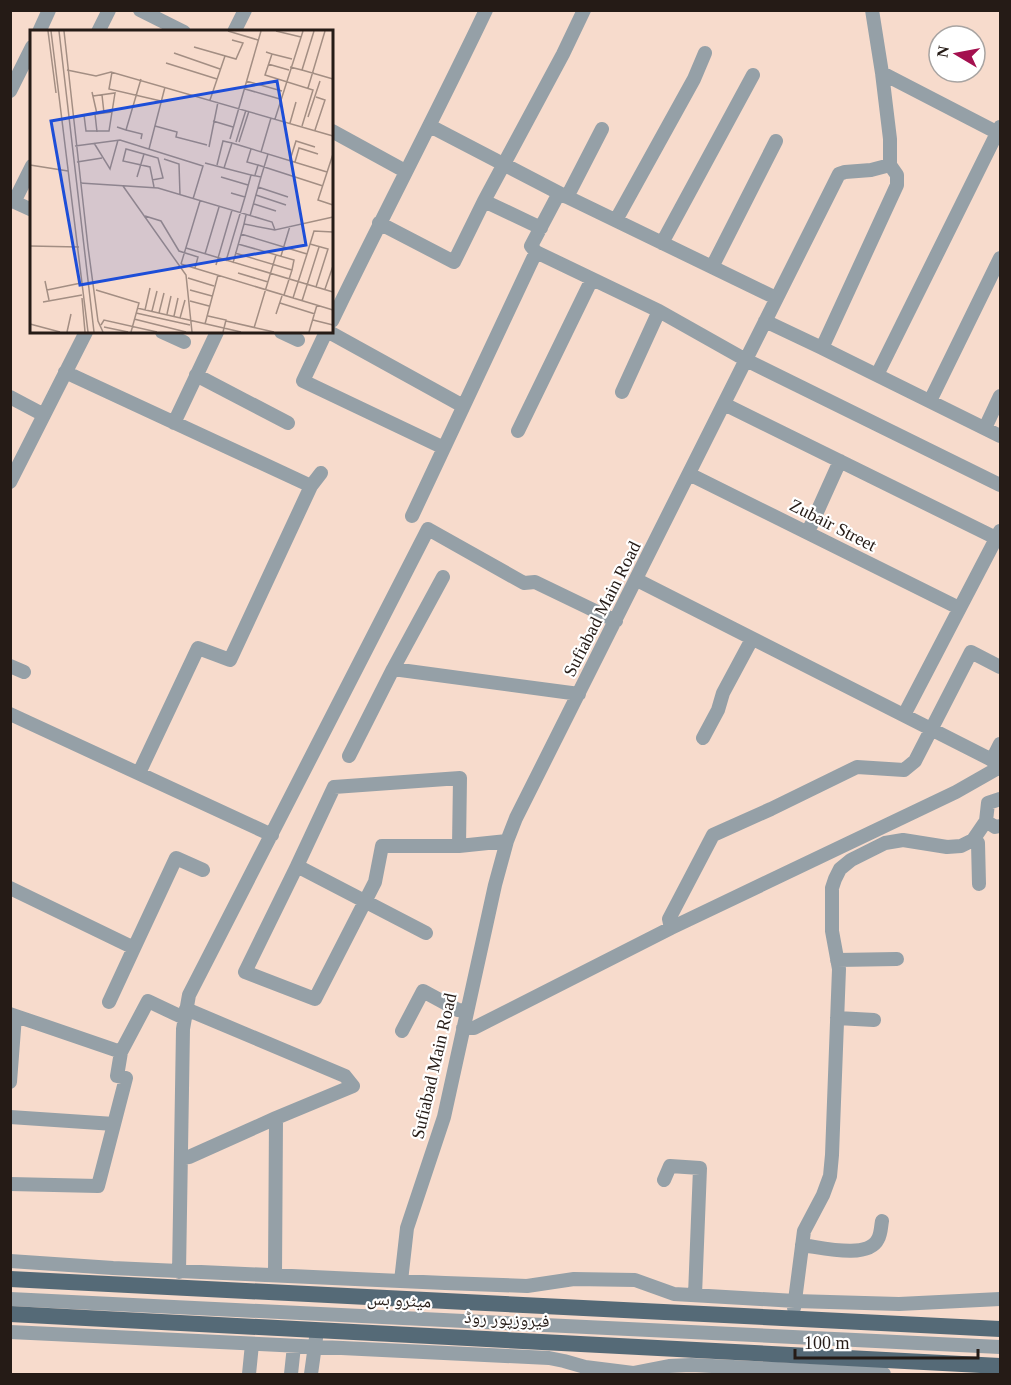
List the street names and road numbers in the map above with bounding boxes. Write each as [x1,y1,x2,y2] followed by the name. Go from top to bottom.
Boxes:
[786,495,880,555] street label: Zubair Street
[559,538,645,680] street label: Sufiabad Main Road
[407,991,461,1141] street label: Sufiabad Main Road
[366,1288,432,1313] street label: میٹرو بس
[464,1307,550,1332] street label: فیروزپور روڈ

